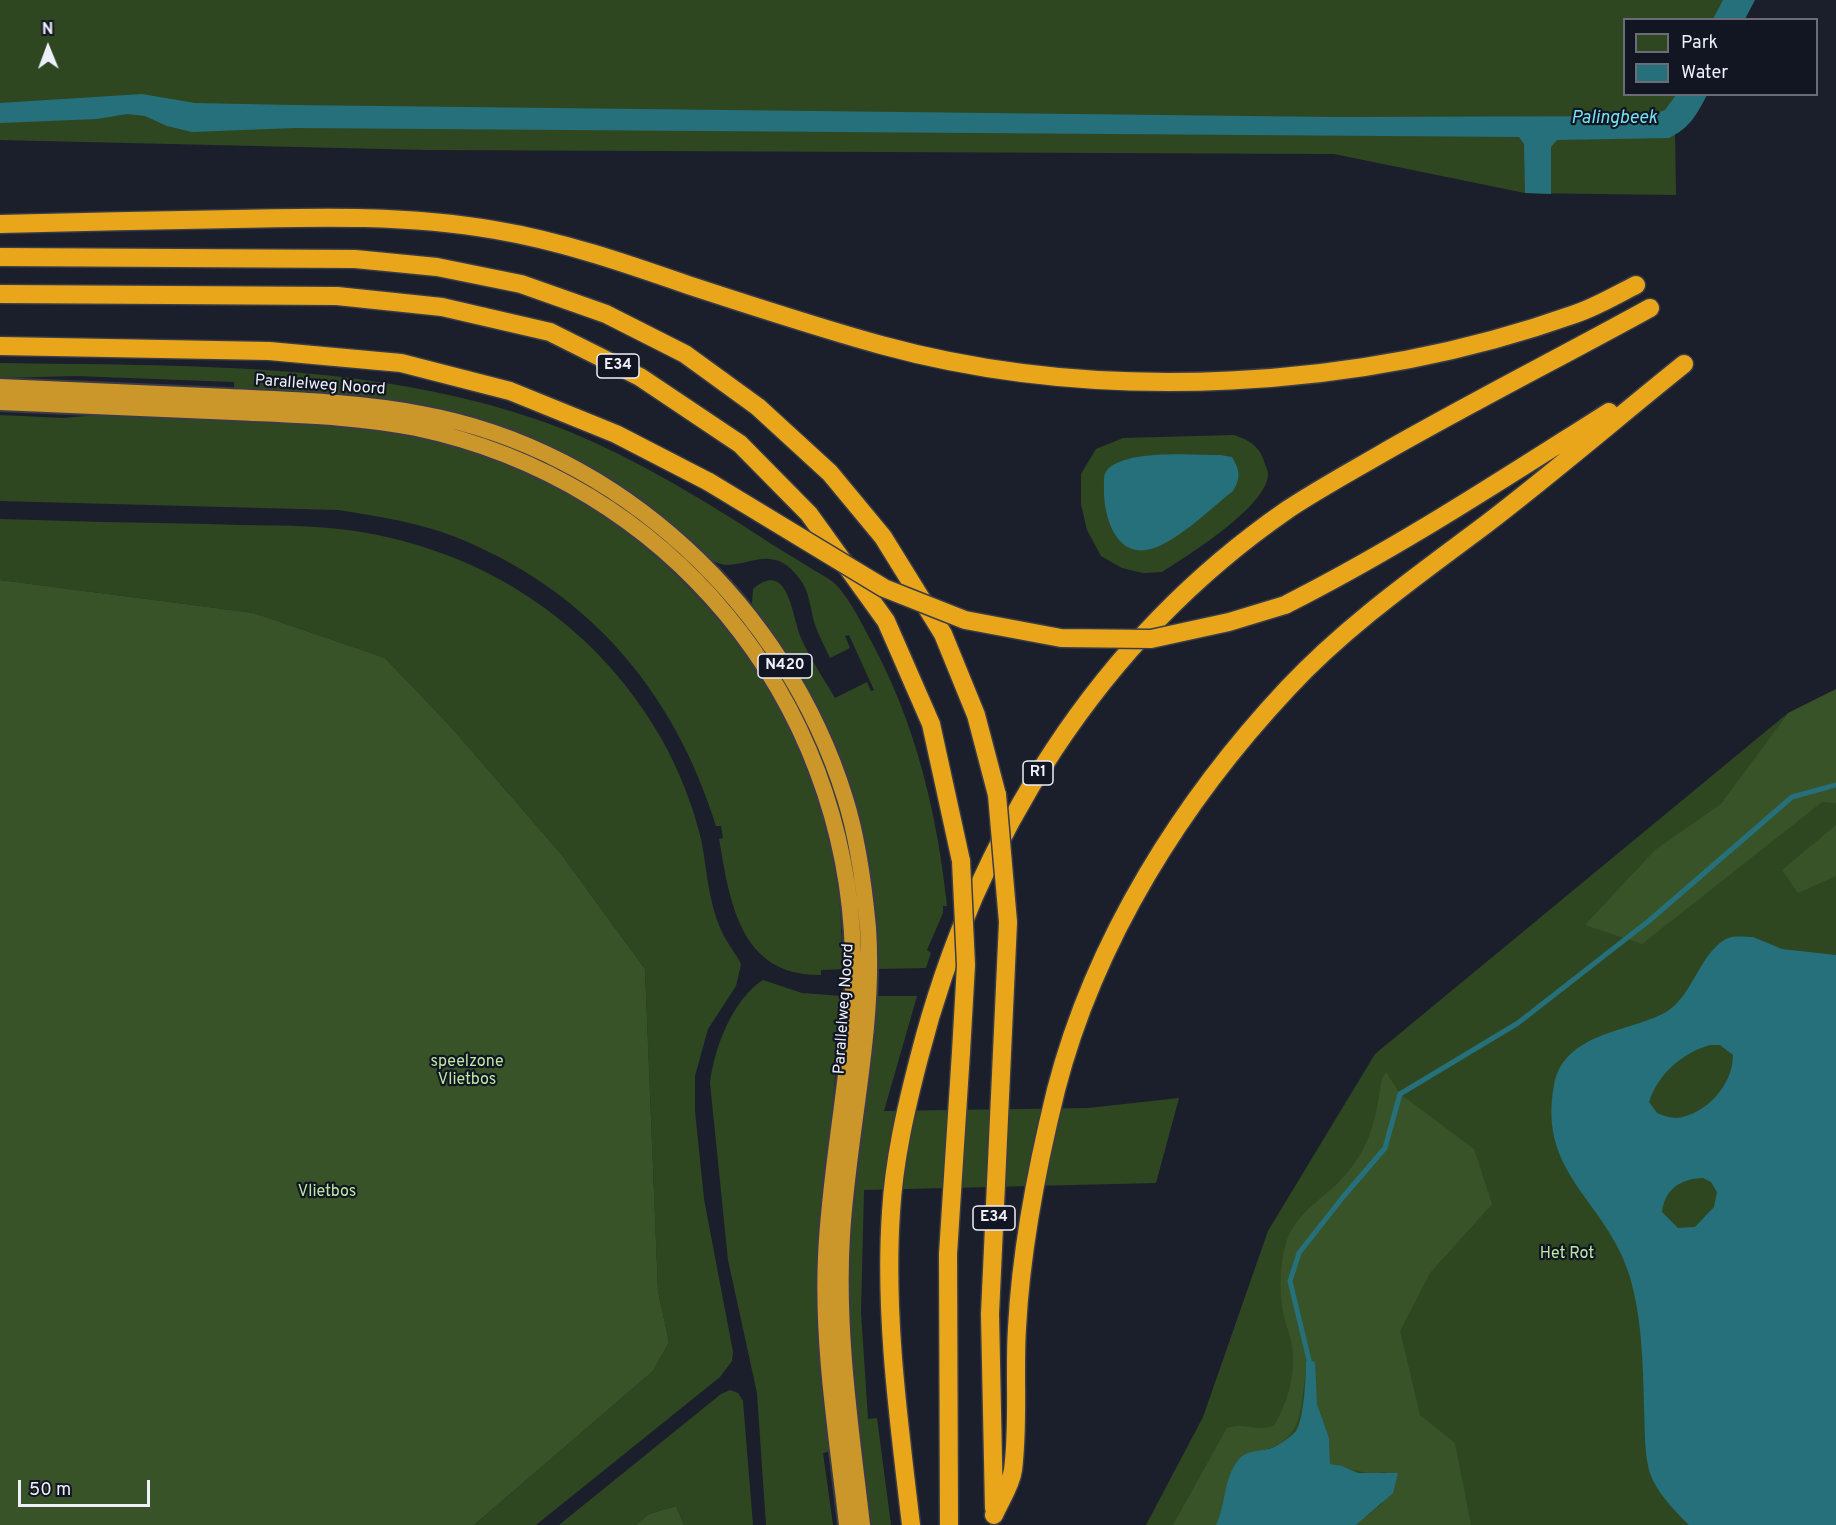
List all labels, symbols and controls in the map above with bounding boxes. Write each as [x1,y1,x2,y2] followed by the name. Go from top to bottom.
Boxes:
[18,18,78,78] north arrow
[1623,18,1818,96] legend
[42,20,54,40] text: N
[1681,32,1718,55] text: Park
[1681,62,1728,85] text: Water
[1571,108,1657,130] water label: Palingbeek
[597,354,639,378] road number: E34
[254,372,386,400] street label: Parallelweg Noord
[758,654,812,678] road number: N420
[1023,761,1053,785] road number: R1
[831,943,859,1075] street label: Parallelweg Noord
[430,1053,504,1091] park label: speelzone Vlietbos
[298,1183,356,1203] park label: Vlietbos
[973,1206,1015,1230] road number: E34
[1540,1245,1594,1265] park label: Het Rot
[21,1468,153,1506] scale bar
[29,1479,71,1502] text: 50 m

